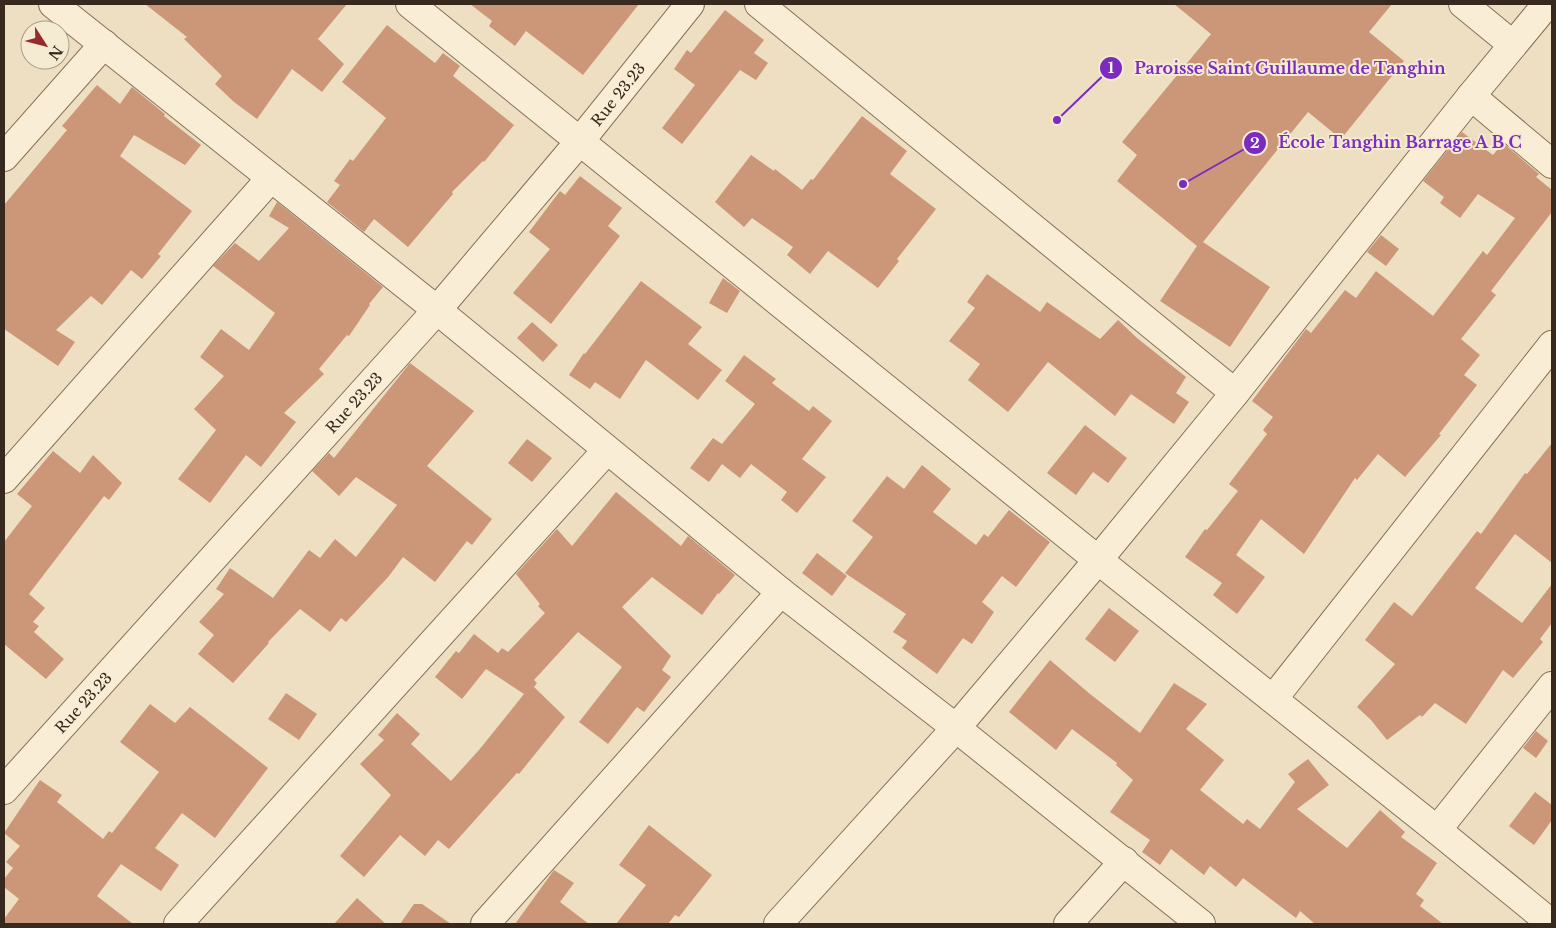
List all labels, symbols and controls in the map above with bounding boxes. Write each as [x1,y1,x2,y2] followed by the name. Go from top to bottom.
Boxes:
[20,20,70,70] north arrow
[44,42,67,63] text: N
[1099,53,1456,84] callout: Paroisse Saint Guillaume de Tanghin
[1108,58,1115,77] text: 1
[1134,58,1446,78] text: Paroisse Saint Guillaume de Tanghin
[587,59,649,130] street label: Rue 23.23
[1243,127,1533,158] callout: École Tanghin Barrage A B C
[1278,132,1522,152] text: École Tanghin Barrage A B C
[1250,133,1260,152] text: 2
[321,368,386,437] street label: Rue 23.23
[51,668,115,737] street label: Rue 23.23

